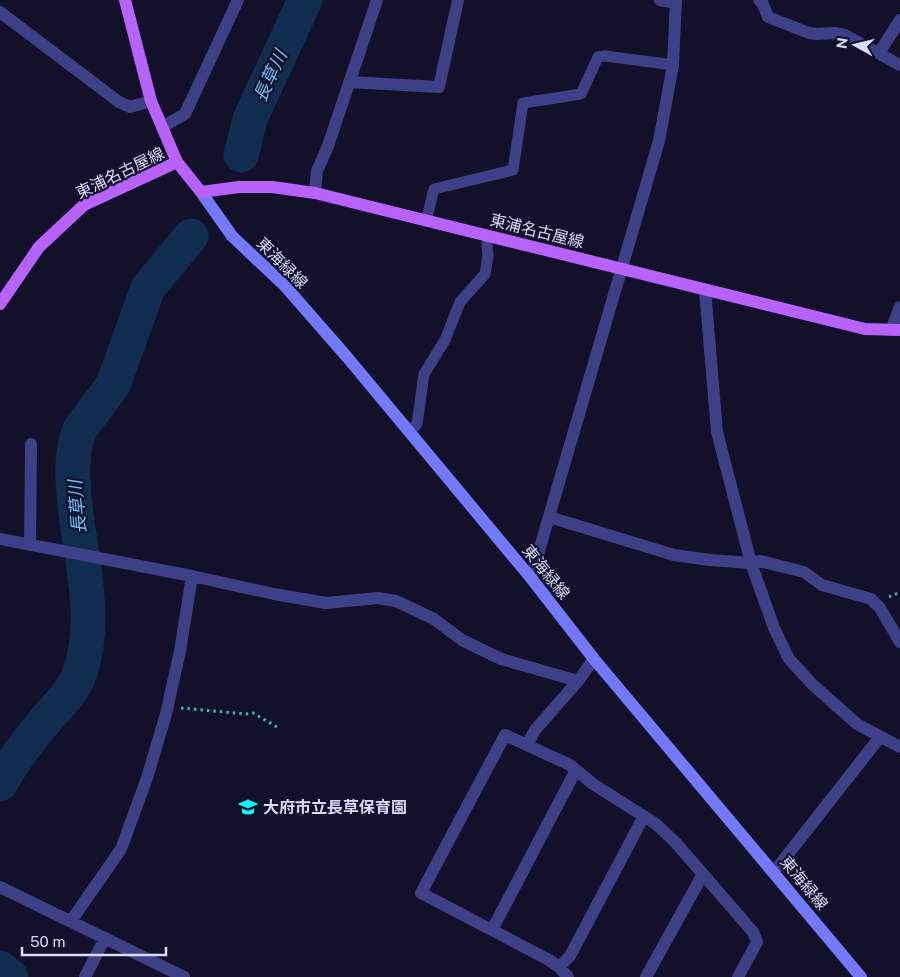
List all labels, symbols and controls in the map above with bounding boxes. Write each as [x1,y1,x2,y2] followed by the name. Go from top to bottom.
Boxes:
[830,20,880,70] north arrow
[833,37,851,50] text: N
[249,45,292,105] water label: 長草川
[73,143,167,203] street label: 東浦名古屋線
[488,210,586,252] street label: 東浦名古屋線
[253,234,311,292] street label: 東海緑線
[64,477,90,535] water label: 長草川
[518,541,574,603] street label: 東海緑線
[237,796,259,818] school or university icon: 大府市立長草保育園
[263,798,407,817] place label: 大府市立長草保育園
[776,852,832,914] street label: 東海緑線
[22,924,166,956] scale bar
[30,933,65,950] text: 50 m

